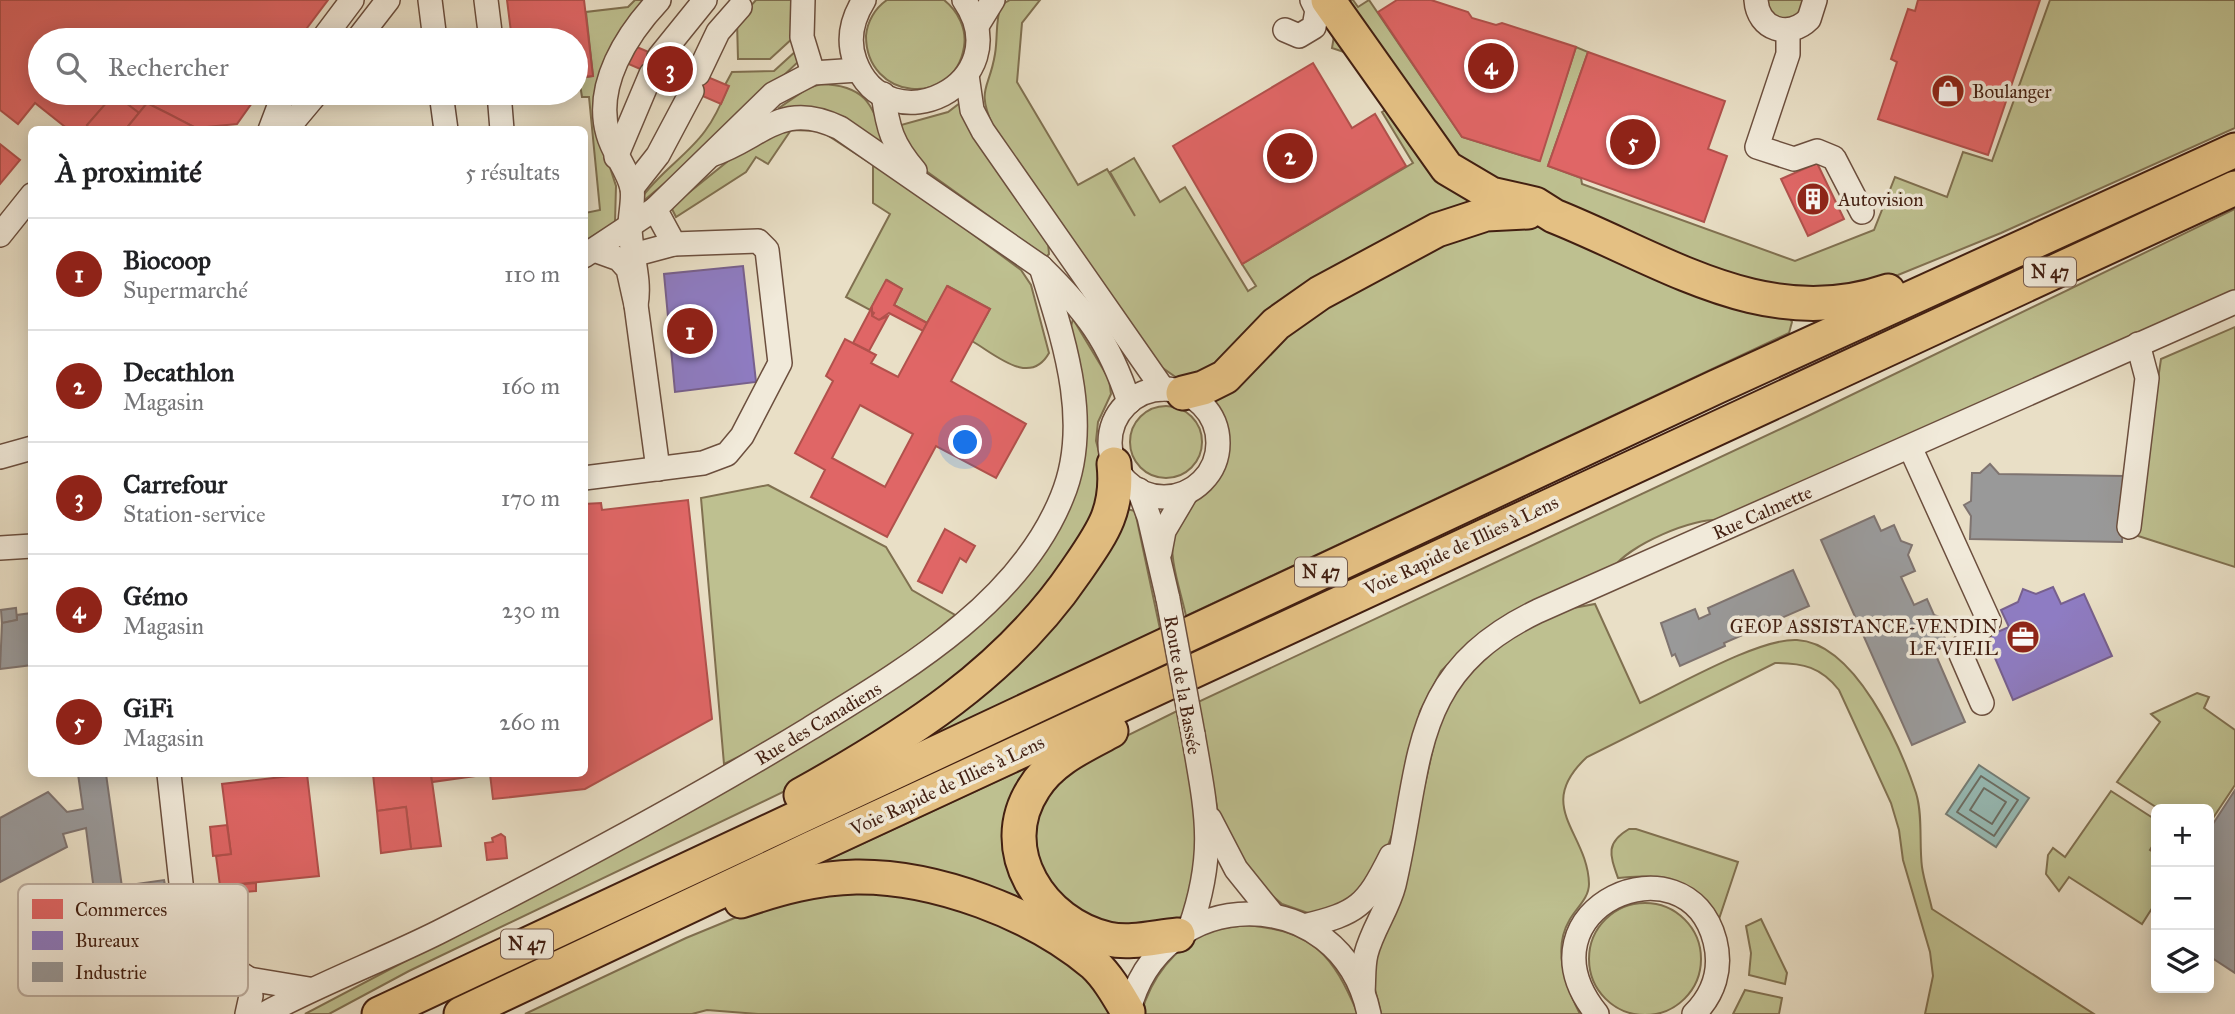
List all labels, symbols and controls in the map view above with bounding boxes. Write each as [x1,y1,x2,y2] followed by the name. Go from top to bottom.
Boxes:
[28,28,588,105] search box
[1468,40,1514,92] pin: 4
[647,43,693,95] pin: 3
[52,48,90,86] icon: search
[108,51,229,83] text: Rechercher
[1929,72,1967,110] shop icon: Boulanger
[1972,80,2053,104] place label: Boulanger
[1610,116,1656,168] pin: 5
[1267,130,1313,182] pin: 2
[56,154,202,190] text: À proximité
[465,158,560,186] text: 5 résultats
[1794,180,1832,218] building icon: Autovision
[1837,188,1923,211] place label: Autovision
[123,244,211,276] text: Biocoop
[2024,258,2076,286] road number: N 47
[74,260,84,288] text: 1
[504,260,560,288] text: 110 m
[123,276,248,304] text: Supermarché
[667,305,713,357] pin: 1
[123,356,234,388] text: Decathlon
[73,372,85,400] text: 2
[502,372,560,400] text: 160 m
[123,388,204,416] text: Magasin
[948,425,982,459] your location
[123,468,227,500] text: Carrefour
[1709,480,1816,545] street label: Rue Calmette
[74,484,84,512] text: 3
[501,484,560,512] text: 170 m
[1360,490,1562,601] street label: Voie Rapide de Illies à Lens
[123,500,266,528] text: Station-service
[1295,558,1347,586] road number: N 47
[123,580,188,612] text: Gémo
[73,596,85,624] text: 4
[502,596,560,624] text: 230 m
[123,612,204,640] text: Magasin
[1159,614,1206,757] street label: Route de la Bassée
[1730,615,1998,660] place label: GEOP ASSISTANCE-VENDIN LE VIEIL
[2004,618,2042,656] office icon: GEOP ASSISTANCE-VENDIN LE VIEIL
[751,677,885,770] street label: Rue des Canadiens
[123,692,173,724] text: GiFi
[74,708,84,736] text: 5
[499,708,560,736] text: 260 m
[123,724,204,752] text: Magasin
[846,730,1048,841] street label: Voie Rapide de Illies à Lens
[2151,804,2214,993] map controls
[2151,804,2214,867] button: +
[2151,867,2214,930] button: −
[18,884,248,996] legend
[75,898,167,921] text: Commerces
[75,929,140,952] text: Bureaux
[501,930,553,959] road number: N 47
[2151,930,2214,993] button: layers
[75,961,147,984] text: Industrie

